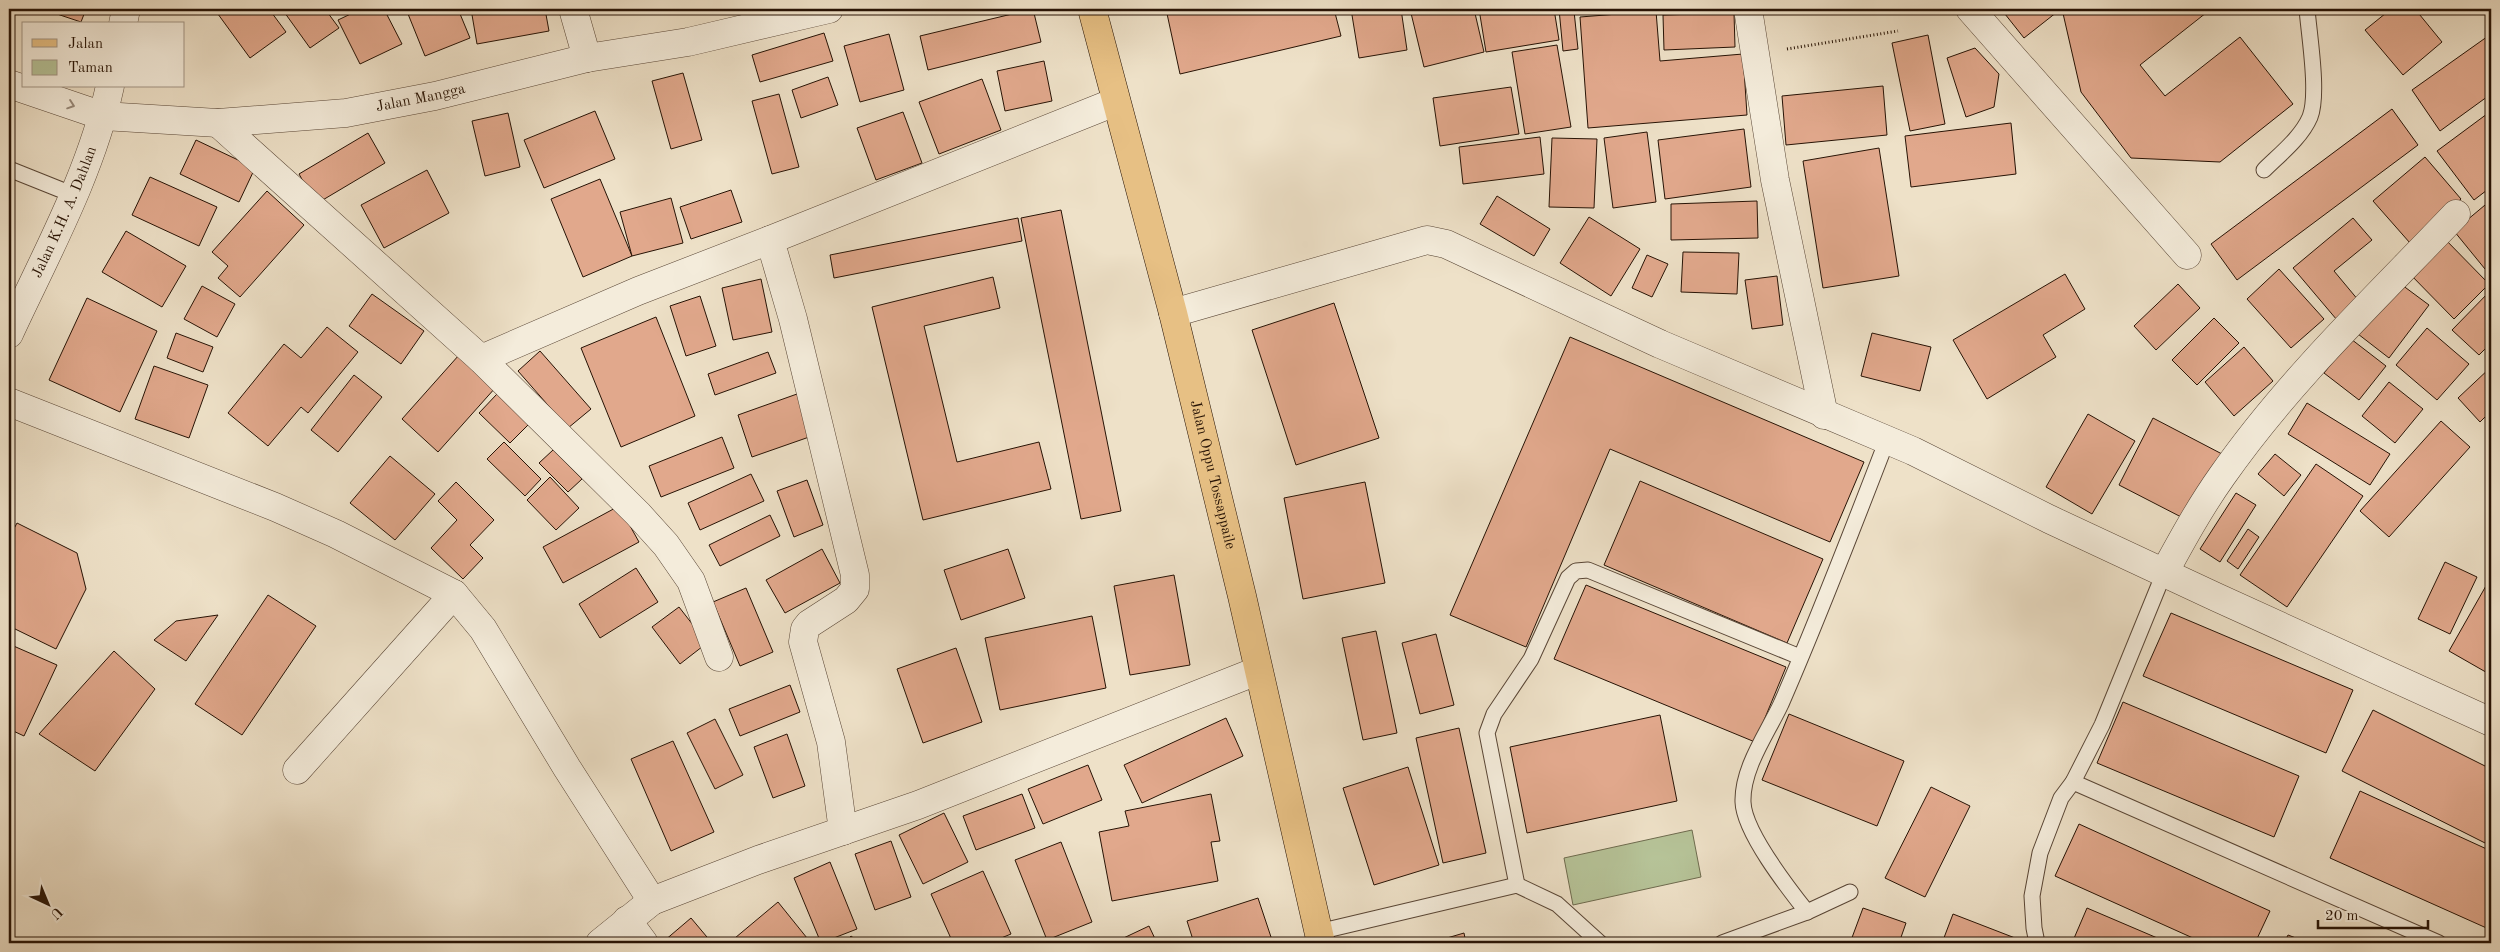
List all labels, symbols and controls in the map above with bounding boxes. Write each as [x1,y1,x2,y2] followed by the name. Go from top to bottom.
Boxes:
[22,22,185,88] legend
[68,37,103,52] text: Jalan
[68,61,113,76] text: Taman
[375,81,467,115] street label: Jalan Mangga
[67,99,75,109] one-way arrow
[29,144,100,280] street label: Jalan K.H. A. Dahlan
[1187,398,1238,551] street label: Jalan Oppu Tossappaile
[22,880,72,930] north arrow
[2318,897,2428,929] scale bar
[47,904,65,922] text: U
[2325,909,2359,924] text: 20 m

